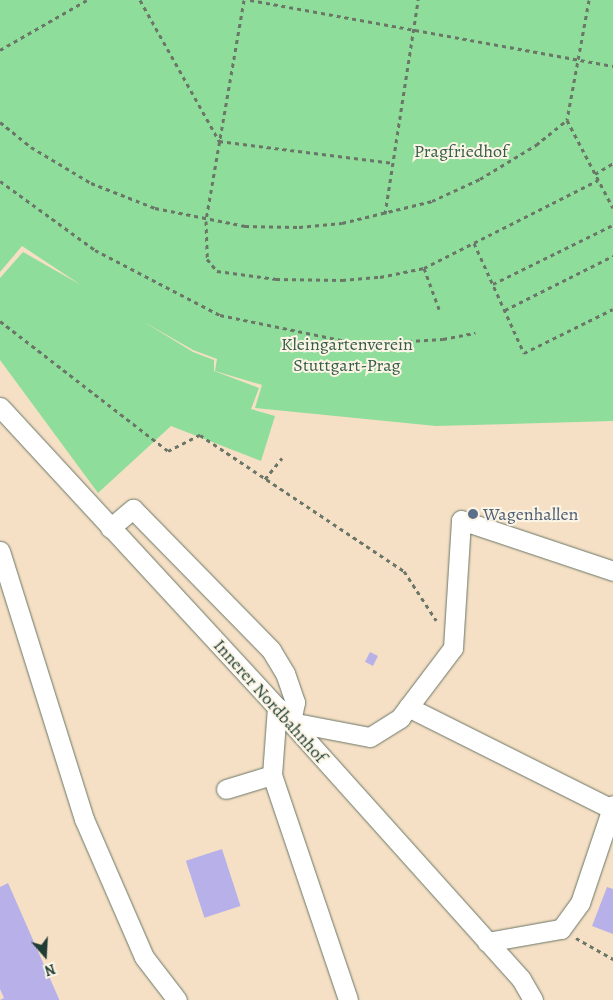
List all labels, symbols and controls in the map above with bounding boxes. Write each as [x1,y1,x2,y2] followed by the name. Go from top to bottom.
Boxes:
[414,140,508,162] park label: Pragfriedhof
[281,334,413,376] park label: Kleingartenverein Stuttgart-Prag
[483,503,578,525] place label: Wagenhallen
[467,508,479,520] marker: Wagenhallen
[209,635,331,767] street label: Innerer Nordbahnhof
[20,930,70,980] north arrow
[42,959,58,980] text: N

